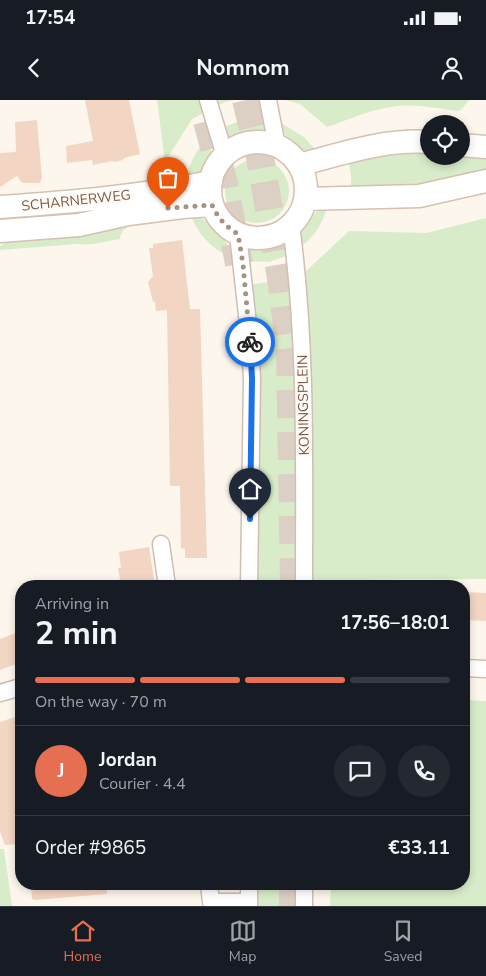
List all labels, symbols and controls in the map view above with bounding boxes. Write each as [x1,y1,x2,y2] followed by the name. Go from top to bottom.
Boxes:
[25,5,75,31] text: 17:54
[196,53,290,83] text: Nomnom
[20,54,48,82] icon: back
[438,54,466,82] icon: person
[420,115,470,165] map controls
[420,115,470,165] button: locate
[147,157,189,208] pin
[154,164,182,192] icon: bag
[21,185,132,216] street label: SCHARNERWEG
[225,317,275,367] courier
[236,328,264,356] icon: bike
[293,354,314,456] street label: KONINGSPLEIN
[229,468,271,519] pin
[236,475,264,503] icon: home
[35,593,109,615] text: Arriving in
[340,610,450,636] text: 17:56–18:01
[35,612,118,655] text: 2 min
[35,691,167,713] text: On the way · 70 m
[334,745,386,797] button: chat
[398,745,450,797] button: phone
[99,747,157,773] text: Jordan
[58,758,64,784] text: J
[99,773,185,795] text: Courier · 4.4
[35,835,146,861] text: Order #9865
[388,835,450,861] text: €33.11
[64,917,101,966] tab: Home
[229,917,257,966] tab: Map
[384,917,422,966] tab: Saved

